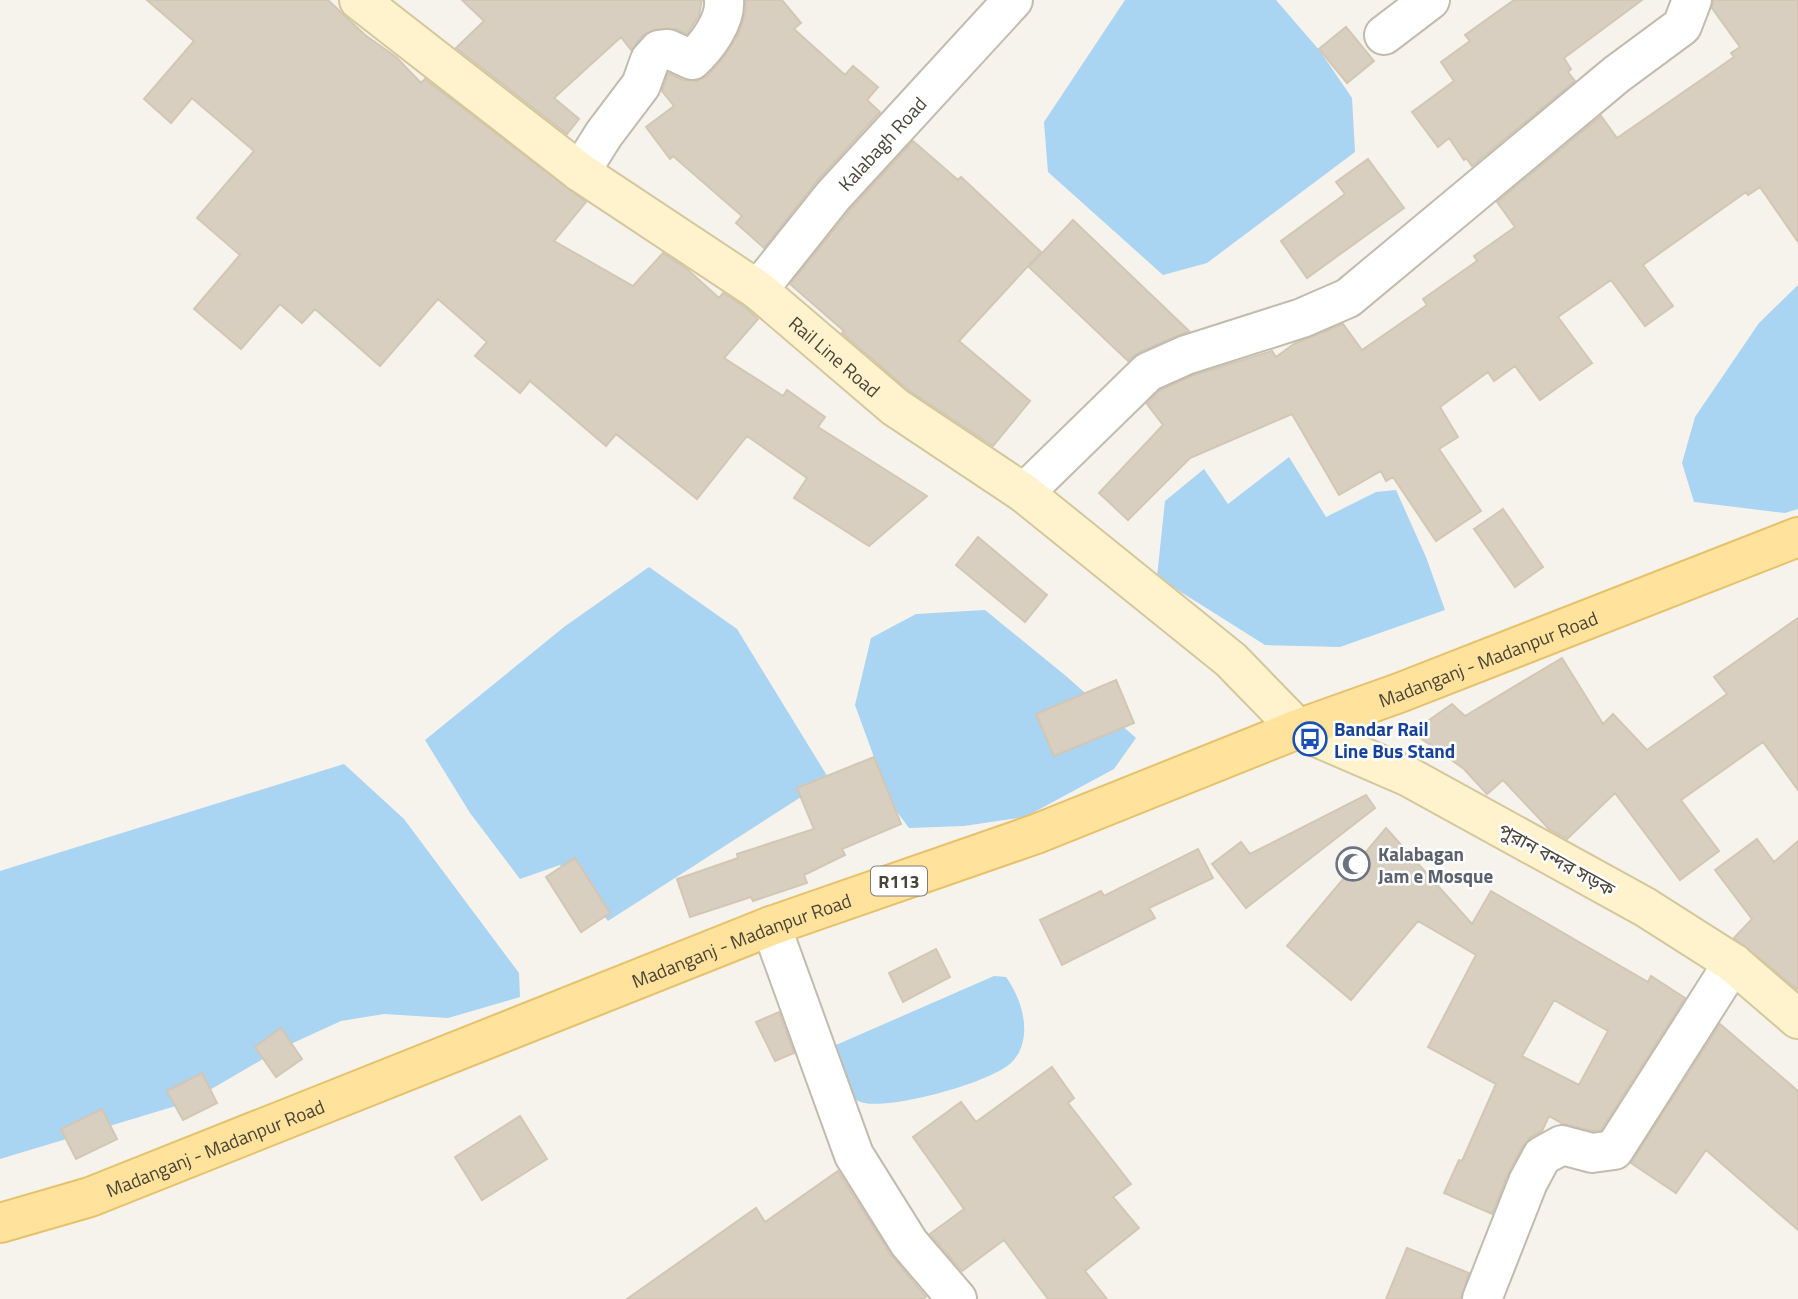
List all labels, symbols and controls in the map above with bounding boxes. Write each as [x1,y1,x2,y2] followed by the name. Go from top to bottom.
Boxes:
[831,89,933,197] street label: Kalabagh Road
[783,308,887,403] street label: Rail Line Road
[1374,602,1602,714] street label: Madanganj - Madanpur Road
[1334,714,1455,765] place label: Bandar Rail Line Bus Stand
[1291,720,1329,758] bus stop icon: Bandar Rail Line Bus Stand
[1493,815,1621,903] street label: পুরান বন্দর সড়ক
[1378,839,1494,890] place label: Kalabagan Jam e Mosque
[1334,845,1372,883] mosque icon: Kalabagan Jam e Mosque
[871,866,927,896] road number: R113
[627,885,855,995] street label: Madanganj - Madanpur Road
[101,1091,328,1204] street label: Madanganj - Madanpur Road

